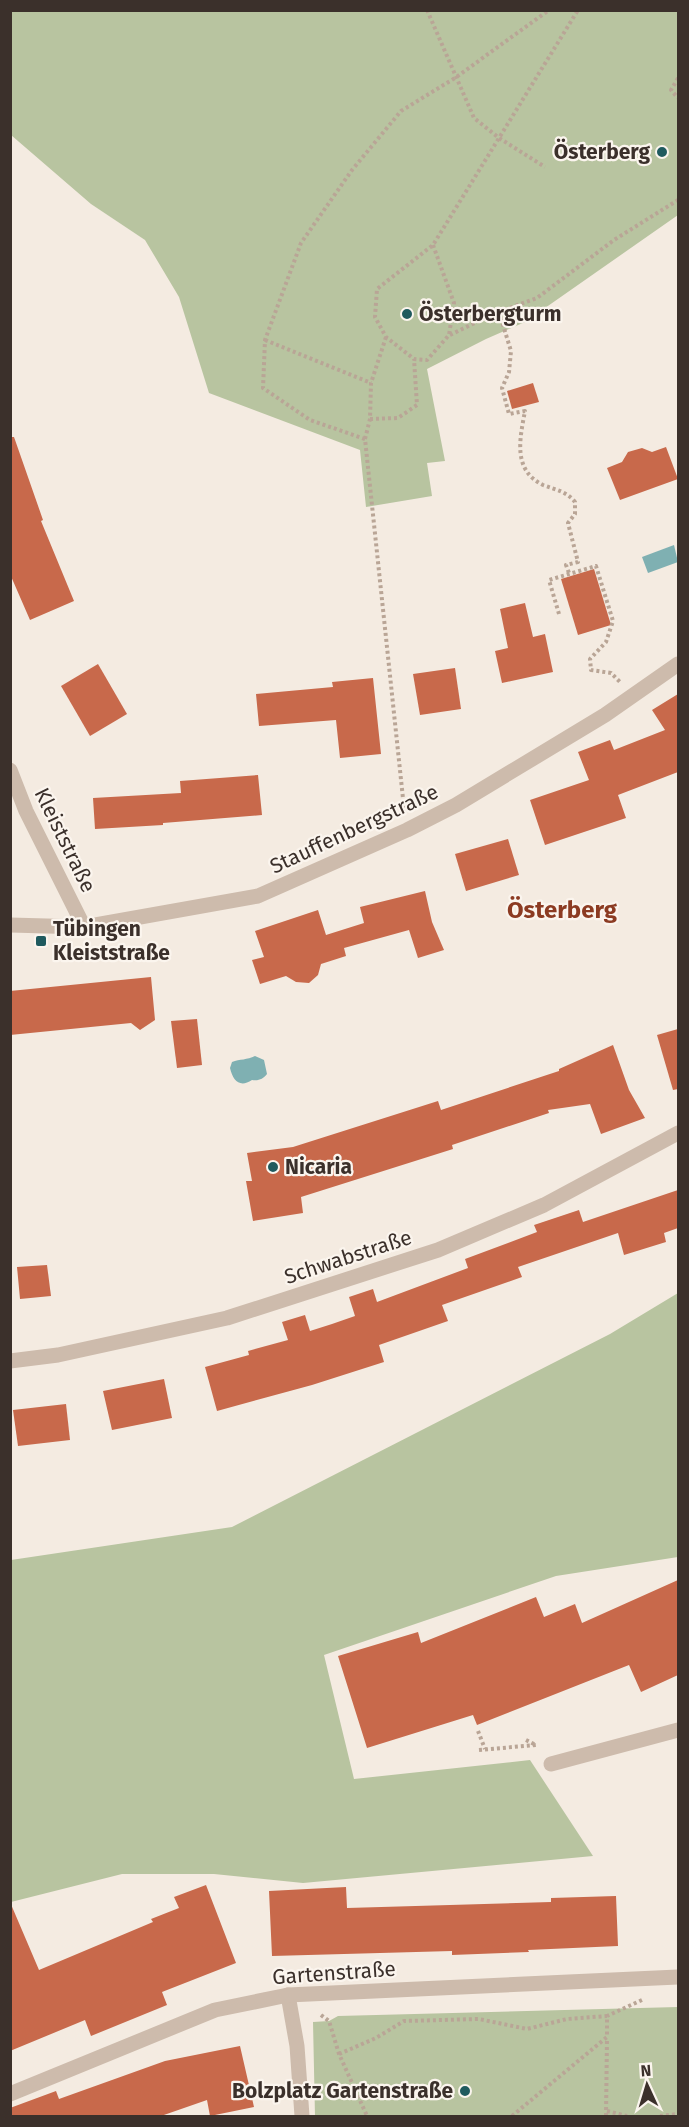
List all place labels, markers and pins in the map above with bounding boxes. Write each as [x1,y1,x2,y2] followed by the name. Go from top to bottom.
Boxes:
[554,138,650,165] place label: Österberg
[655,145,669,159] marker: Österberg
[419,300,562,327] place label: Österbergturm
[400,307,414,321] marker: Österbergturm
[53,916,170,966] place label: Tübingen Kleiststraße
[34,934,48,948] marker: Tübingen Kleiststraße
[285,1154,352,1180] place label: Nicaria
[266,1160,280,1174] marker: Nicaria
[232,2078,453,2104] place label: Bolzplatz Gartenstraße
[458,2084,472,2098] marker: Bolzplatz Gartenstraße

